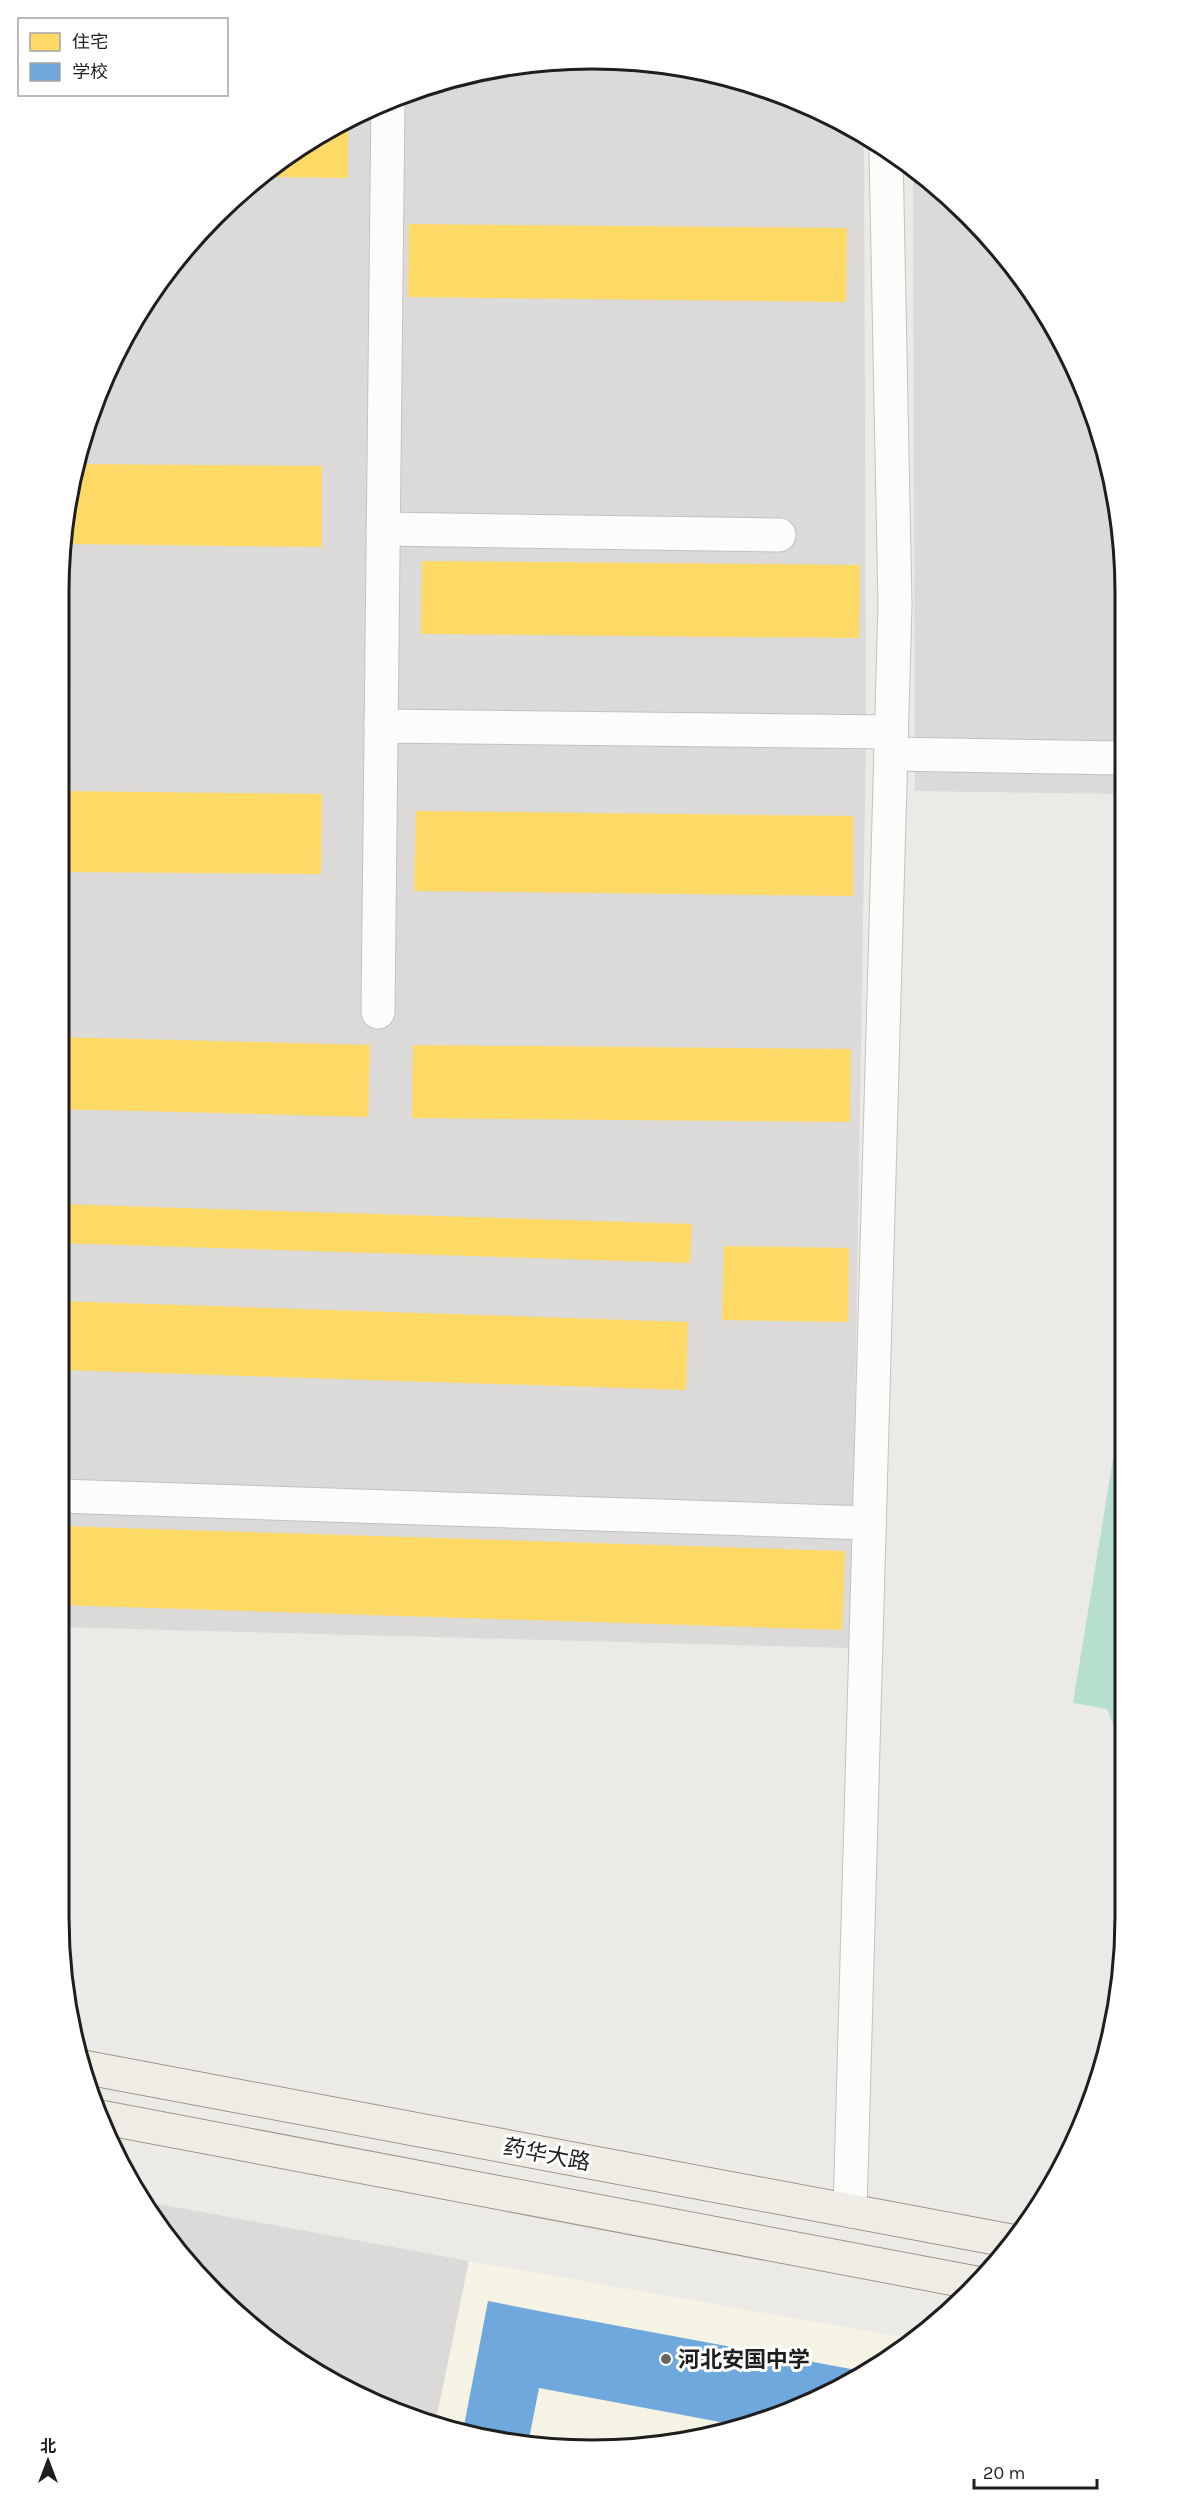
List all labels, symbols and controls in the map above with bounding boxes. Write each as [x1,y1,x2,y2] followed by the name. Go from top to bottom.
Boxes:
[18,18,228,96] legend
[72,31,108,53] text: 住宅
[72,61,108,83] text: 学校
[501,2134,592,2176] street label: 药华大路
[678,2347,810,2373] place label: 河北安国中学
[659,2352,673,2366] marker: 河北安国中学
[18,2431,78,2491] north arrow
[40,2437,56,2456] text: 北
[974,2452,1097,2490] scale bar
[983,2462,1025,2484] text: 20 m

